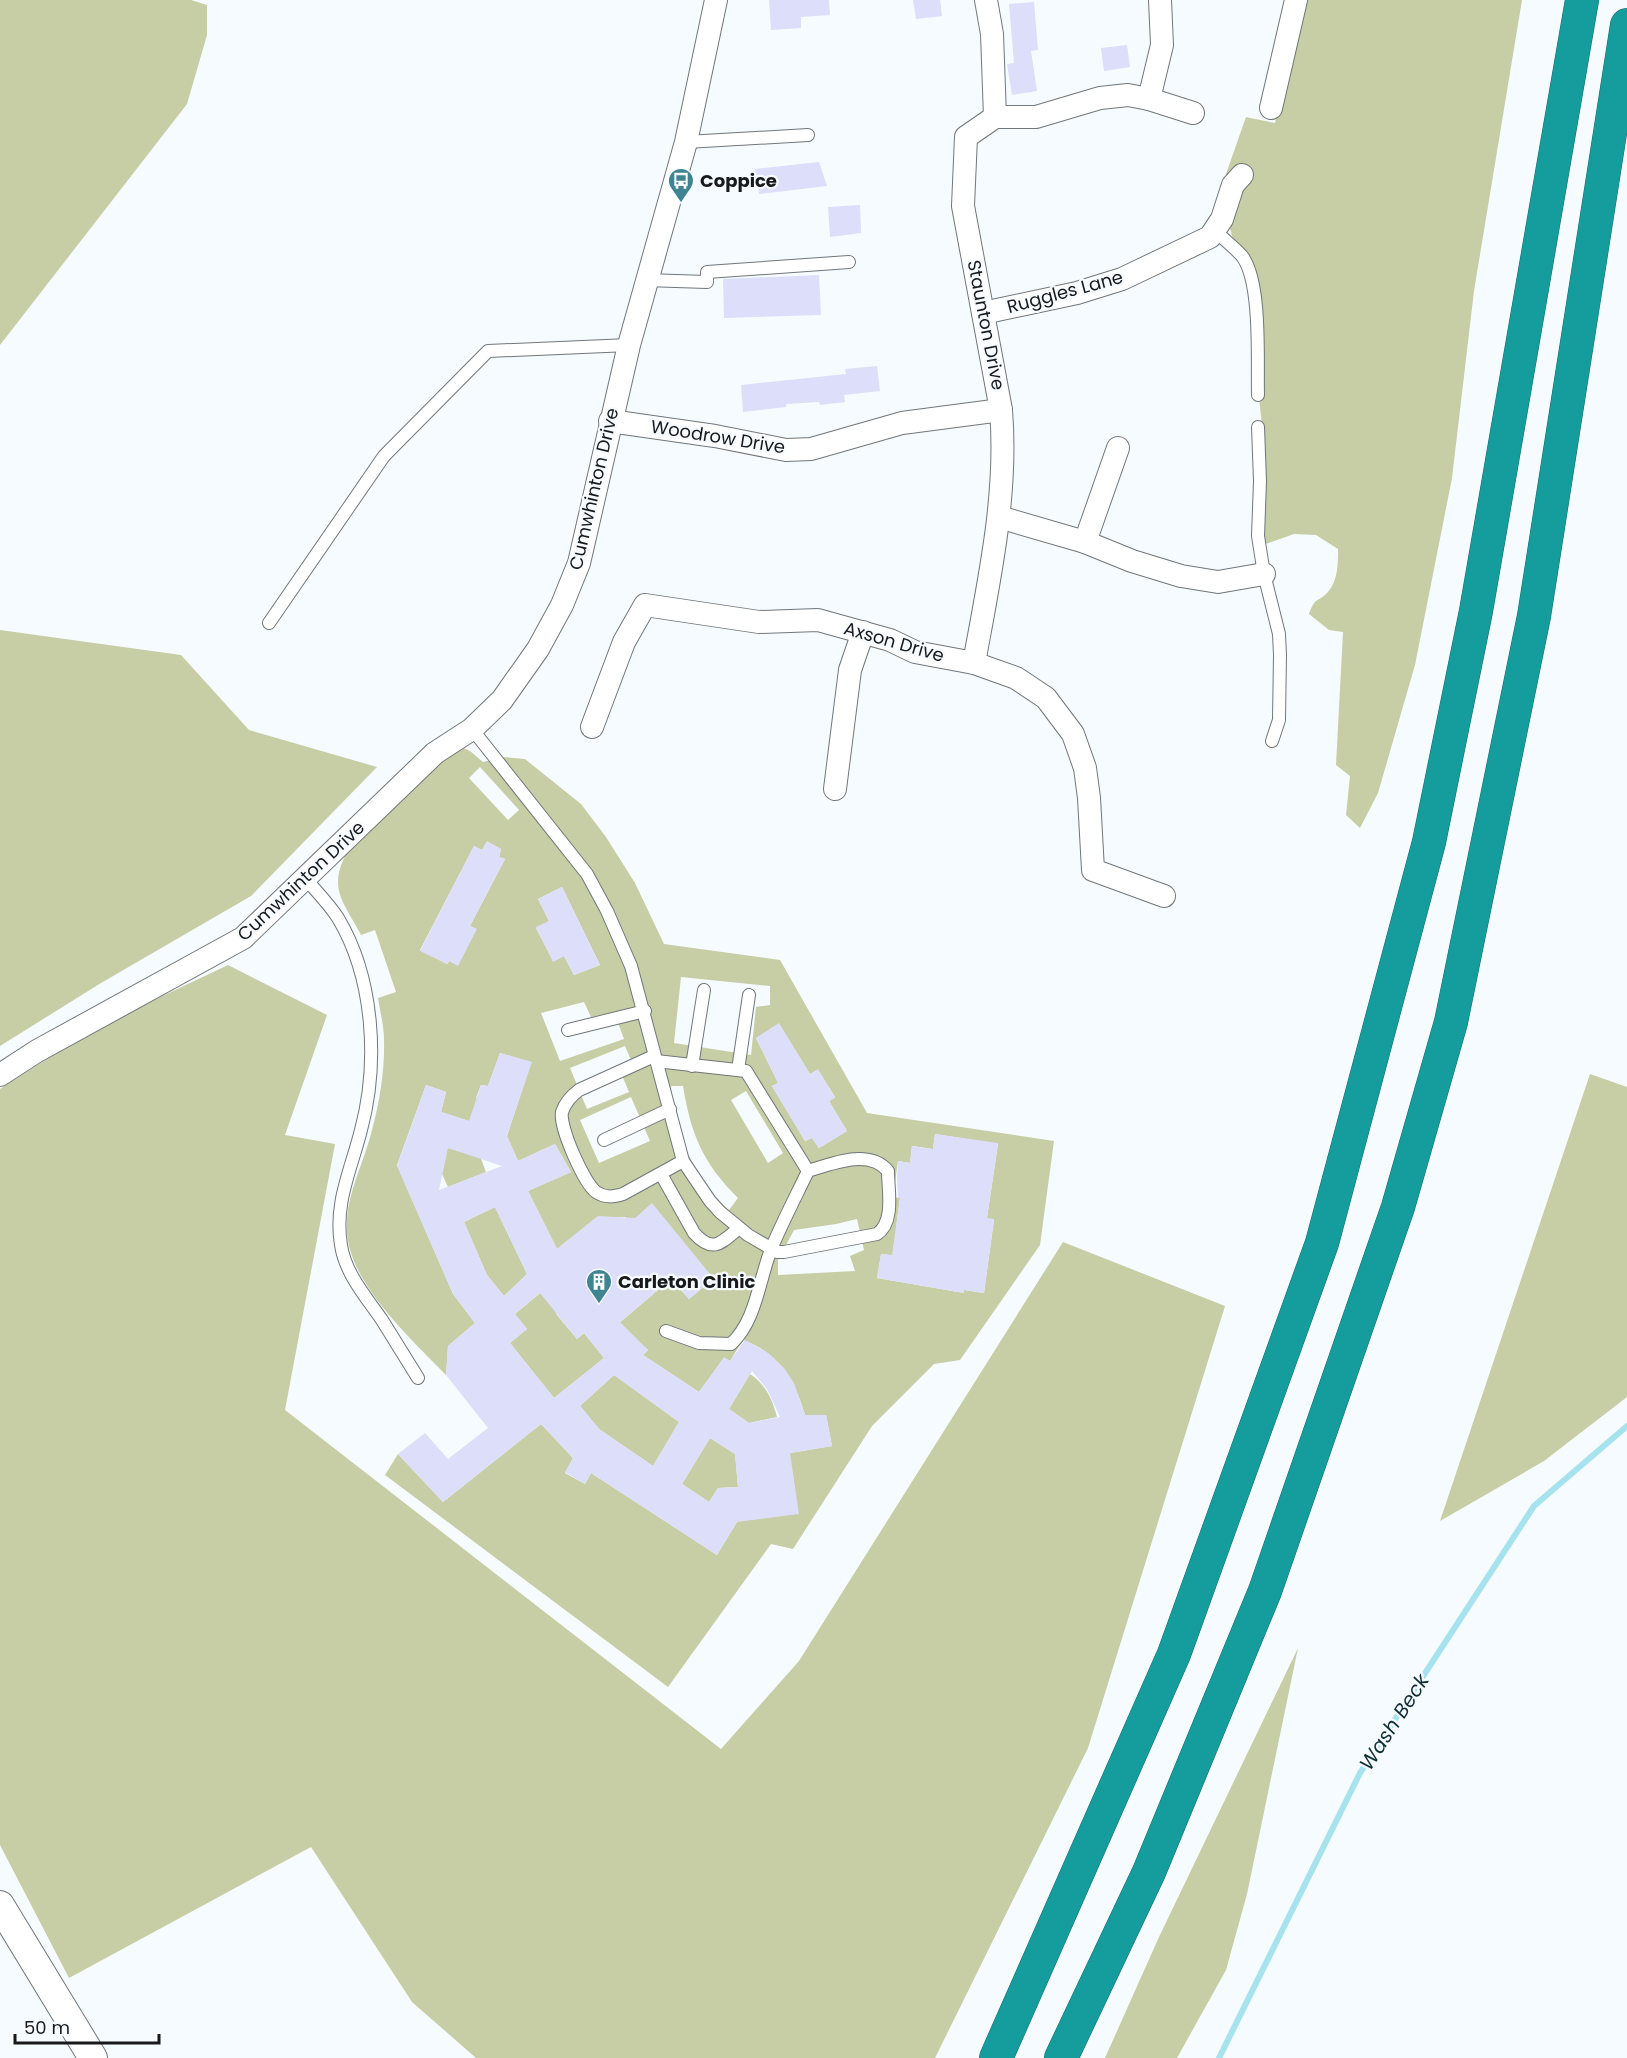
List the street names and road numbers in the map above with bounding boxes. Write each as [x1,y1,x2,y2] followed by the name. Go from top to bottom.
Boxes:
[962,258,1011,392] street label: Staunton Drive
[1004,264,1126,319] street label: Ruggles Lane
[563,405,624,572] street label: Cumwhinton Drive
[649,414,787,459] street label: Woodrow Drive
[841,615,947,668] street label: Axson Drive
[232,815,370,946] street label: Cumwhinton Drive

